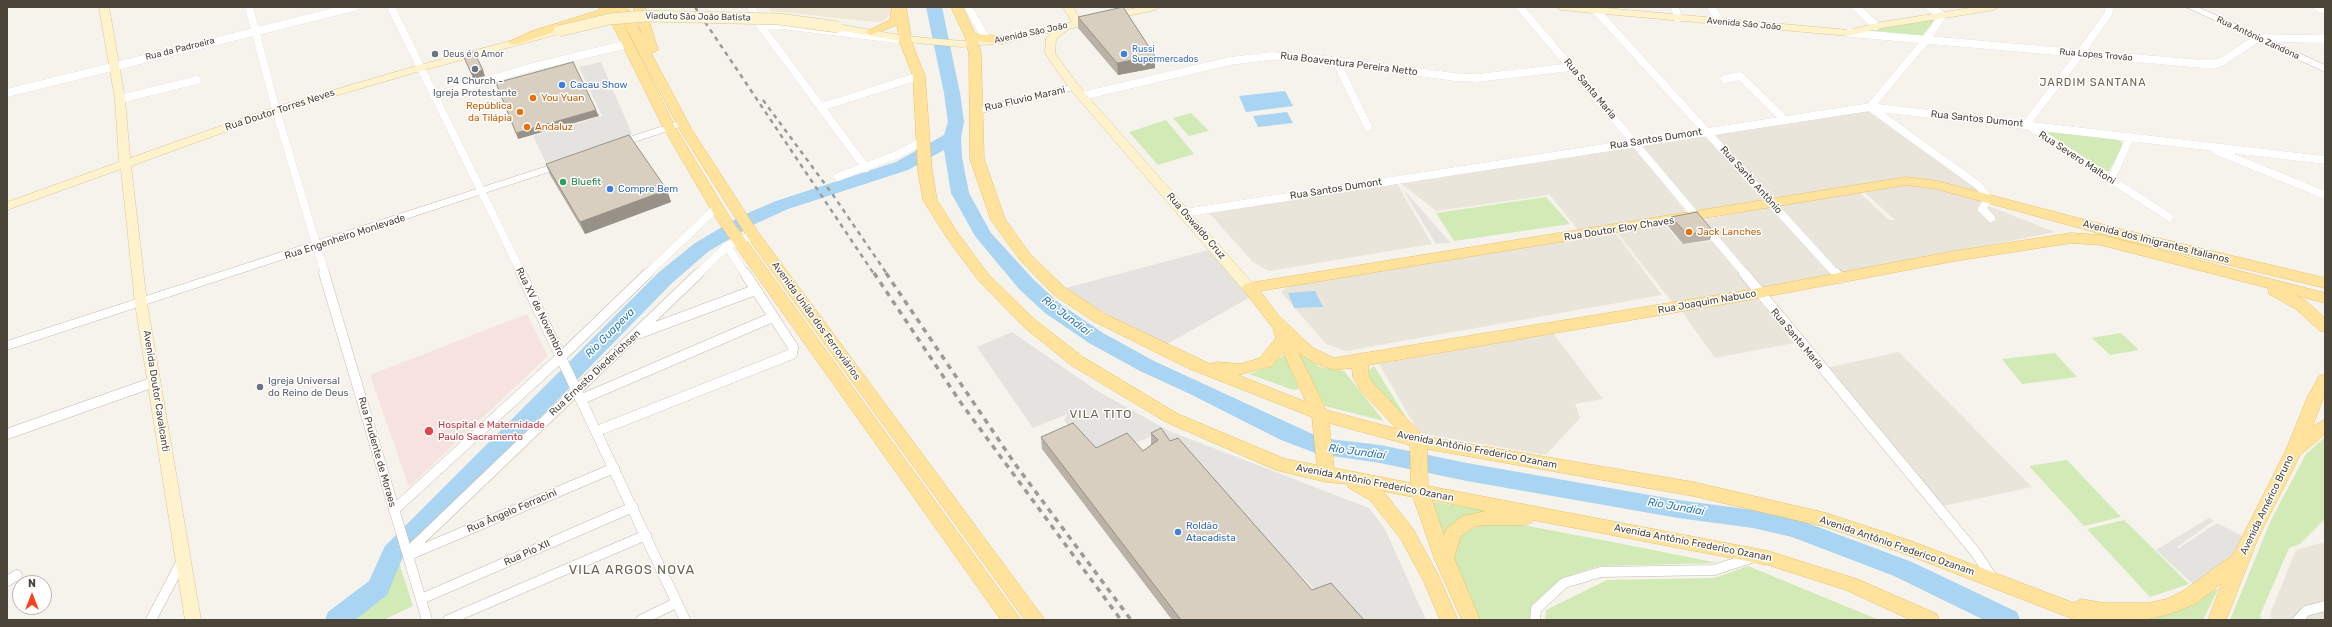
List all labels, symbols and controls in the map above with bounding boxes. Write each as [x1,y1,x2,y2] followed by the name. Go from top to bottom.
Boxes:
[645,11,751,23] street label: Viaduto São João Batista
[2215,14,2301,62] street label: Rua Antônio Zandona
[1706,15,1782,33] street label: Avenida São João
[993,20,1069,46] street label: Avenida São João
[144,35,216,63] street label: Rua da Padroeira
[1132,44,1198,65] place label: Russi Supermercados
[2059,46,2133,64] street label: Rua Lopes Trovão
[430,49,440,59] marker: Deus é o Amor
[443,49,504,59] place label: Deus é o Amor
[1119,49,1129,59] marker: Russi Supermercados
[1280,50,1418,78] street label: Rua Boaventura Pereira Netto
[1561,56,1619,122] street label: Rua Santa Maria
[470,64,480,74] marker: P4 Church - Igreja Protestante
[433,75,517,98] place label: P4 Church - Igreja Protestante
[2039,76,2147,90] district label: JARDIM SANTANA
[570,79,628,91] place label: Cacau Show
[557,80,567,90] marker: Cacau Show
[984,84,1066,114] street label: Rua Fluvio Marani
[224,87,336,133] street label: Rua Doutor Torres Neves
[541,92,584,104] place label: You Yuan
[528,93,538,103] marker: You Yuan
[466,100,512,124] place label: República da Tilápia
[515,107,525,117] marker: República da Tilápia
[1930,108,2024,130] street label: Rua Santos Dumont
[535,121,573,133] place label: Andaluz
[522,122,532,132] marker: Andaluz
[1609,126,1703,152] street label: Rua Santos Dumont
[2036,129,2118,187] street label: Rua Severo Maltoni
[1717,144,1785,216] street label: Rua Santo Antônio
[571,176,601,188] place label: Bluefit
[1289,176,1383,202] street label: Rua Santos Dumont
[558,177,568,187] marker: Bluefit
[618,183,678,195] place label: Compre Bem
[605,184,615,194] marker: Compre Bem
[1164,190,1228,262] street label: Rua Oswaldo Cruz
[283,212,407,262] street label: Rua Engenheiro Monlevade
[1563,214,1675,244] street label: Rua Doutor Eloy Chaves
[2081,218,2231,266] street label: Avenida dos Imigrantes Italianos
[1697,226,1761,238] place label: Jack Lanches
[1684,227,1694,237] marker: Jack Lanches
[769,260,863,382] street label: Avenida União dos Ferroviários
[513,266,567,358] street label: Rua XV de Novembro
[1657,287,1757,317] street label: Rua Joaquim Nabuco
[1039,293,1093,339] water label: Rio Jundiaí
[583,306,637,360] water label: Rio Guapeva
[1768,306,1826,372] street label: Rua Santa Maria
[547,328,643,418] street label: Rua Ernesto Diederichsen
[140,329,172,453] street label: Avenida Doutor Cavalcanti
[268,375,349,398] place label: Igreja Universal do Reino de Deus
[255,382,265,392] marker: Igreja Universal do Reino de Deus
[356,396,398,508] street label: Rua Prudente de Moraes
[1070,408,1132,422] district label: VILA TITO
[438,419,545,442] place label: Hospital e Maternidade Paulo Sacramento
[423,425,435,437] marker: Hospital e Maternidade Paulo Sacramento
[1396,429,1558,471] street label: Avenida Antônio Frederico Ozanam
[1328,441,1386,463] water label: Rio Jundiaí
[2238,453,2296,557] street label: Avenida Américo Bruno
[1295,462,1455,504] street label: Avenida Antônio Frederico Ozanan
[465,487,559,535] street label: Rua Ângelo Ferracini
[1647,496,1705,518] water label: Rio Jundiaí
[1818,514,1976,578] street label: Avenida Antônio Frederico Ozanam
[1186,520,1236,544] place label: Roldão Atacadista
[1613,522,1773,564] street label: Avenida Antônio Frederico Ozanan
[1173,527,1183,537] marker: Roldão Atacadista
[502,537,552,569] street label: Rua Pio XII
[569,562,695,578] district label: VILA ARGOS NOVA
[12,575,52,615] north arrow
[28,577,36,590] text: N

